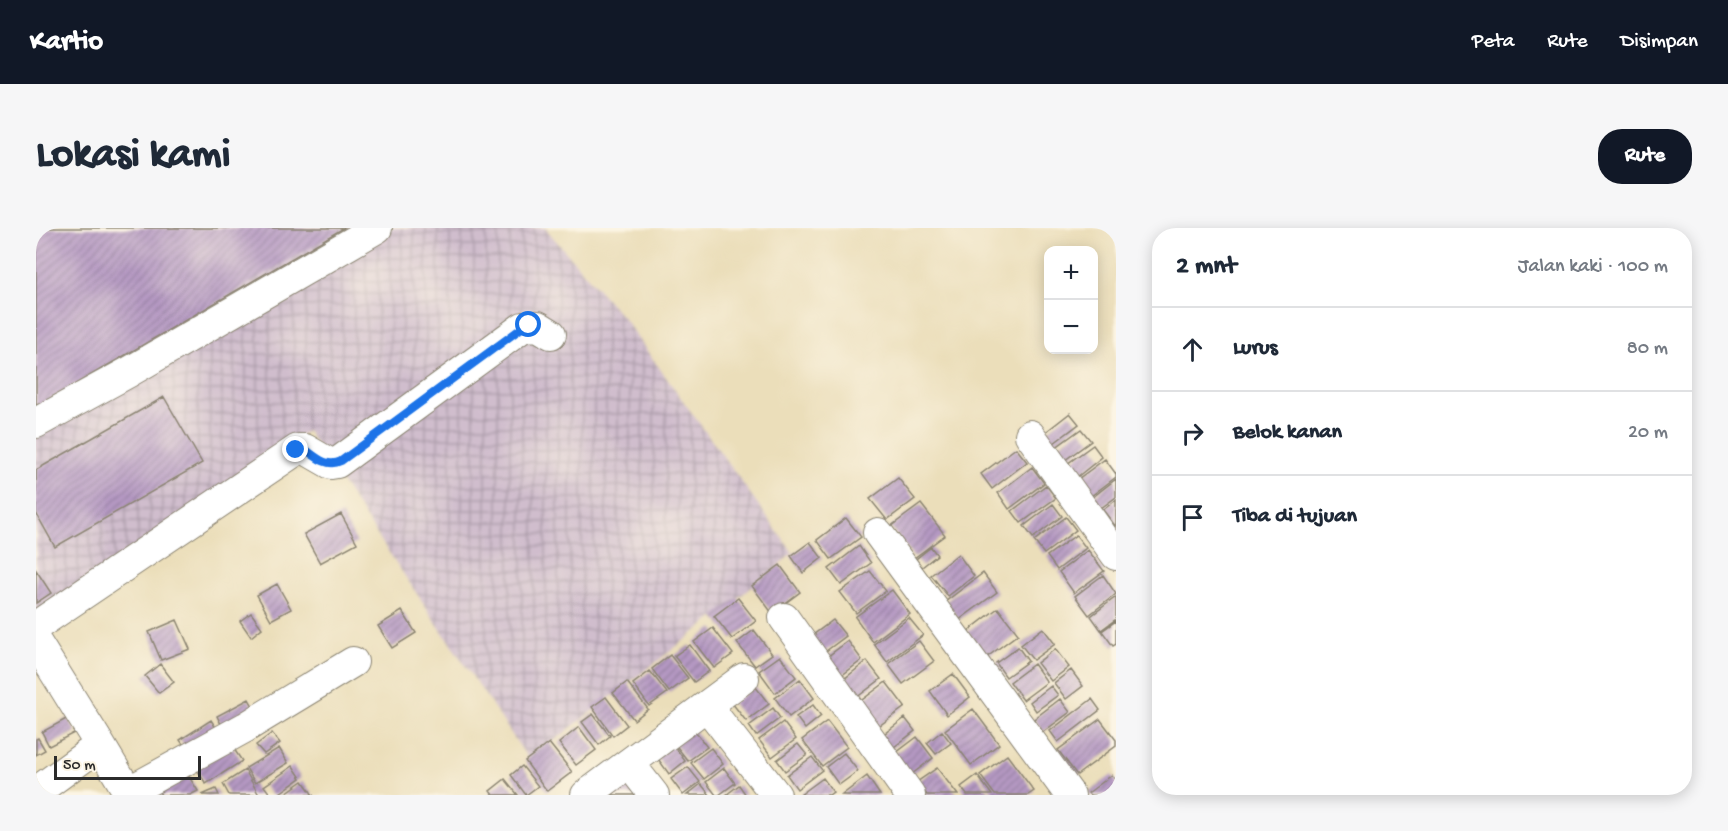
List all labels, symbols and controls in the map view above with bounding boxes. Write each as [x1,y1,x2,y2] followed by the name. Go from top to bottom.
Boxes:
[30,26,103,59] text: Kartio
[1472,30,1514,55] text: Peta
[1547,30,1588,55] text: Rute
[1621,30,1698,55] text: Disimpan
[1598,129,1692,184] button: Rute
[36,132,231,181] text: Lokasi kami
[1044,246,1098,354] map controls
[1044,246,1098,300] button: +
[1176,252,1236,283] text: 2 mnt
[1518,256,1668,279] text: Jalan kaki · 100 m
[1044,300,1098,354] button: −
[515,311,541,337] route start
[1176,333,1209,366] icon: ahead
[1233,336,1278,362] text: Lurus
[1627,338,1668,361] text: 80 m
[1176,417,1209,450] icon: right
[1233,420,1342,446] text: Belok kanan
[1628,422,1668,445] text: 20 m
[282,436,308,462] route end
[1176,501,1209,534] icon: arrive
[1233,504,1357,530] text: Tiba di tujuan
[54,753,201,780] scale bar
[63,757,96,776] text: 50 m

